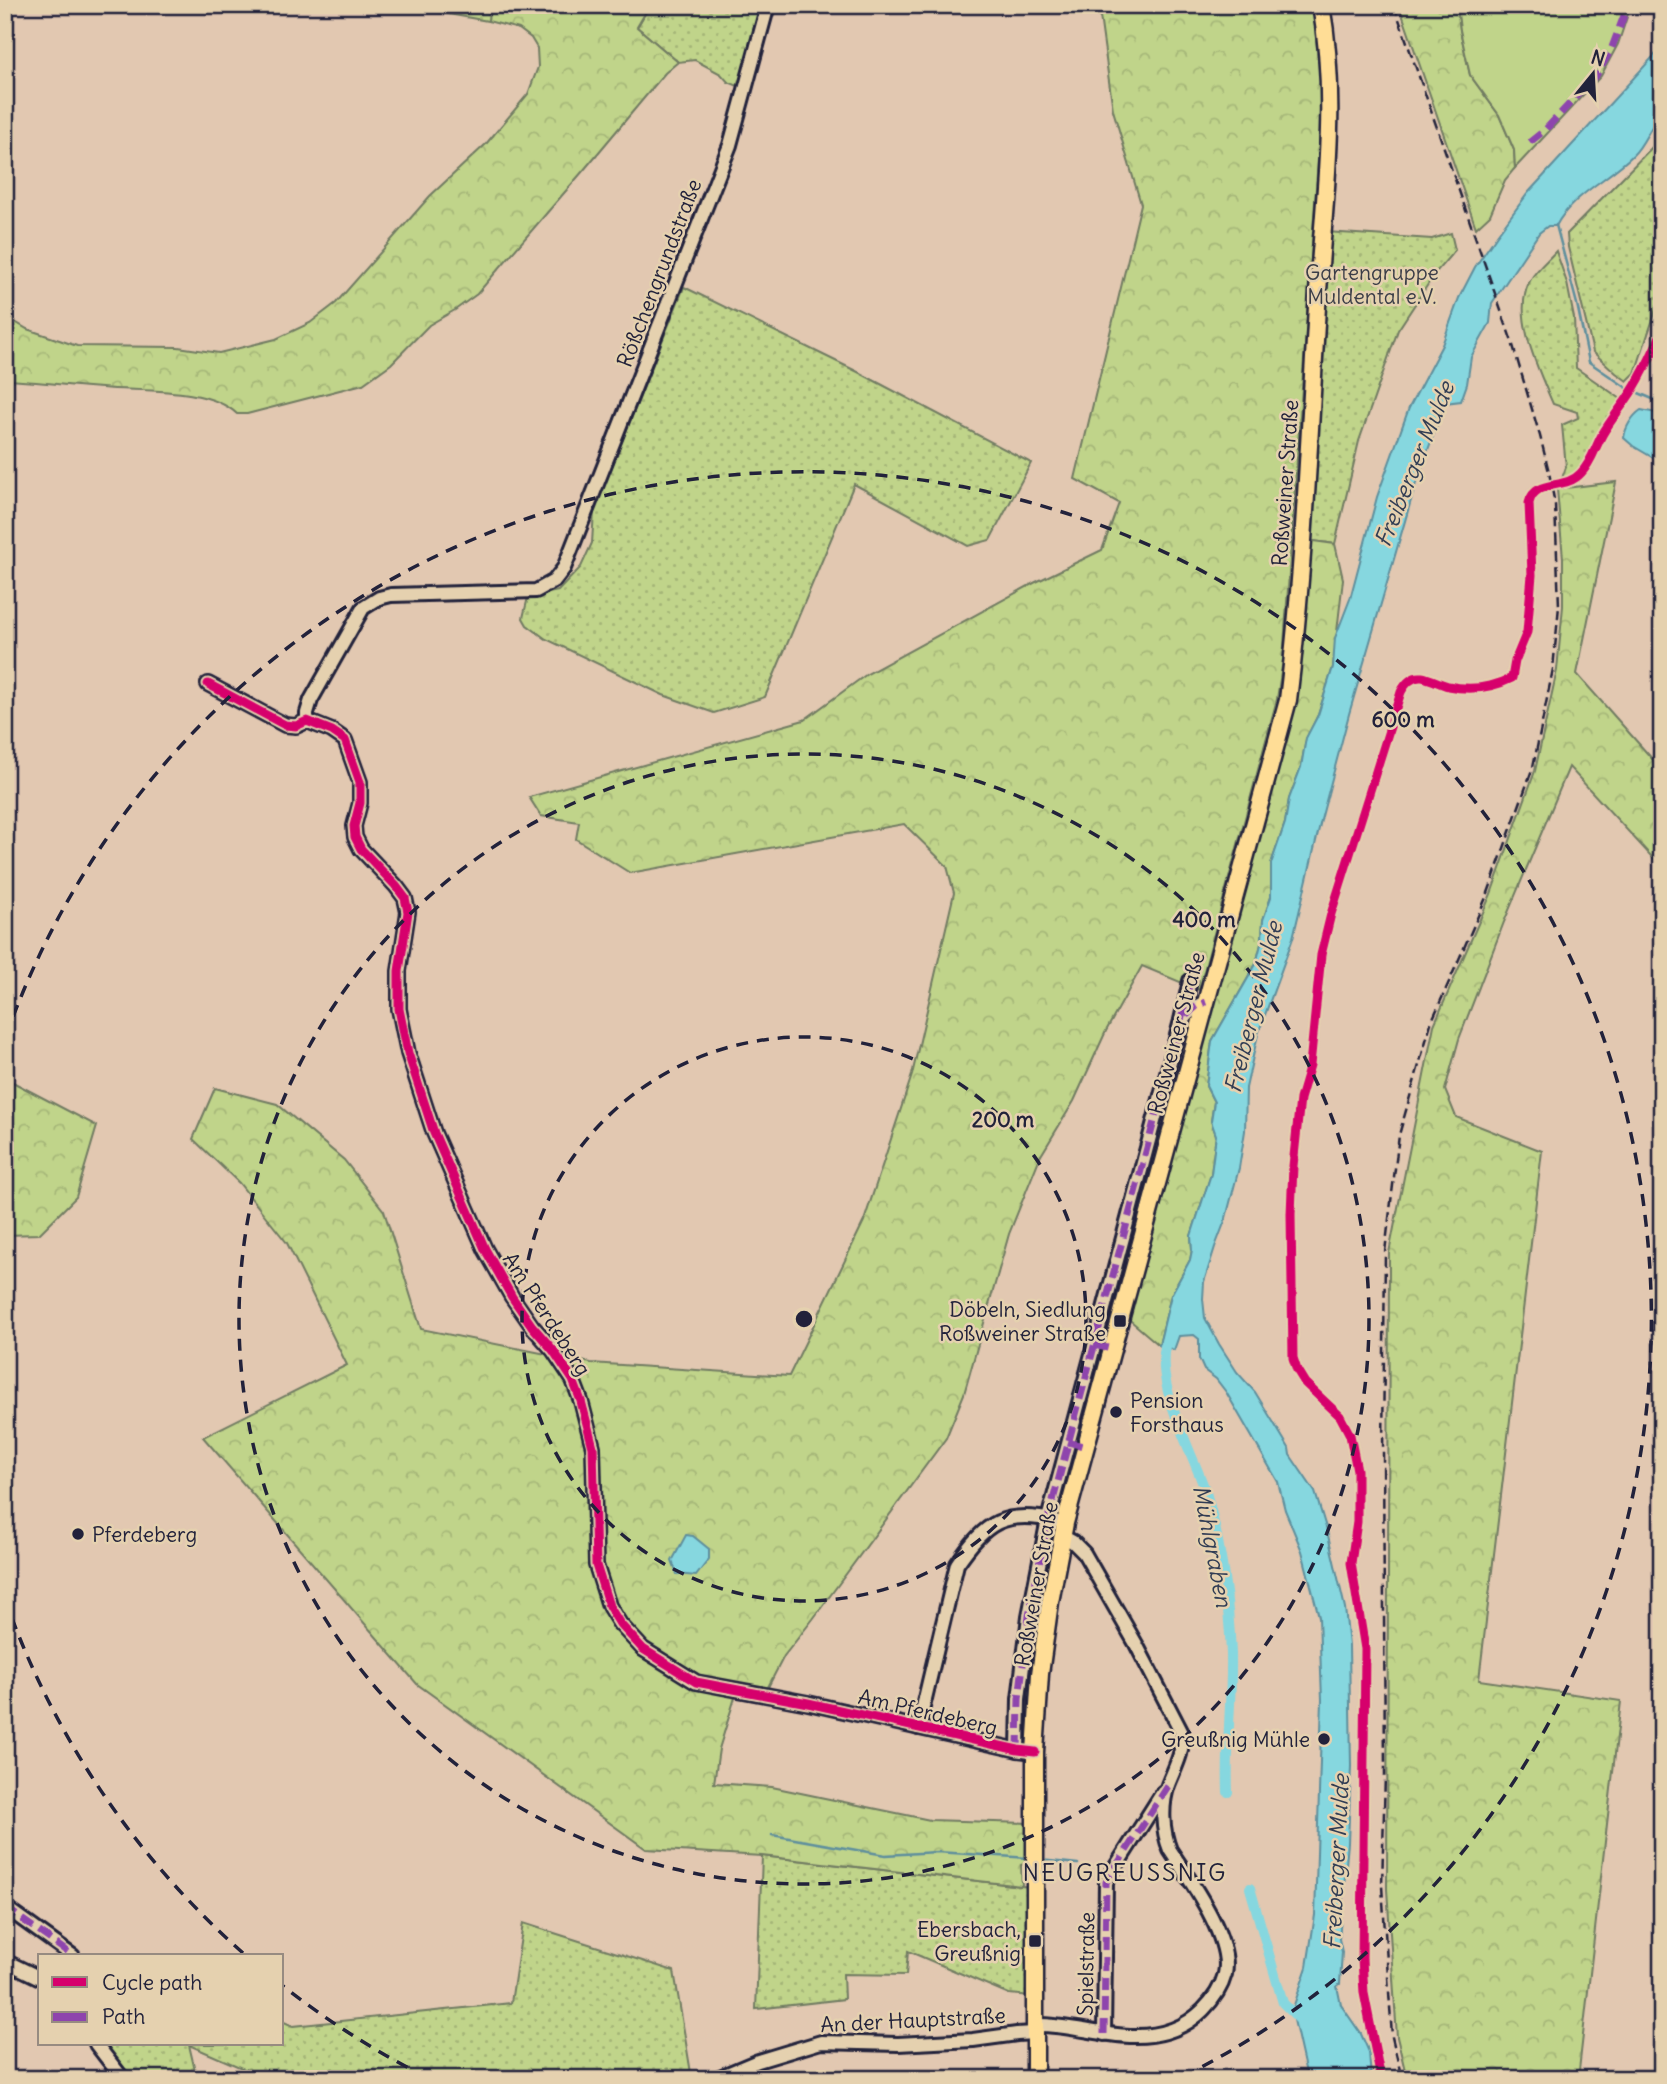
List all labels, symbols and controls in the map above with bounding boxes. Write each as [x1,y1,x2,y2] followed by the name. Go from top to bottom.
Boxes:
[1558,38,1628,108] north arrow
[1588,44,1608,71] text: N
[611,175,707,371] street label: Rößchengrundstraße
[1305,259,1439,310] park label: Gartengruppe Muldental e.V.
[1368,376,1461,551] water label: Freiberger Mulde
[1266,399,1304,567] street label: Roßweiner Straße
[1371,706,1435,733] text: 600 m
[1172,906,1236,933] text: 400 m
[1218,917,1289,1096] water label: Freiberger Mulde
[1141,949,1211,1117] street label: Roßweiner Straße
[972,1106,1035,1133] text: 200 m
[497,1247,597,1381] street label: Am Pferdeberg
[939,1296,1106,1347] place label: Döbeln, Siedlung Roßweiner Straße
[792,1307,816,1331] centre of rings
[1112,1313,1128,1329] marker: Döbeln, Siedlung Roßweiner Straße
[1130,1387,1224,1438] place label: Pension Forsthaus
[1108,1404,1124,1420] marker: Pension Forsthaus
[1187,1482,1239,1610] water label: Mühlgraben
[1008,1499,1064,1669] street label: Roßweiner Straße
[92,1521,197,1548] place label: Pferdeberg
[70,1526,86,1542] marker: Pferdeberg
[856,1683,1000,1741] street label: Am Pferdeberg
[1161,1726,1310,1753] place label: Greußnig Mühle
[1316,1731,1332,1747] marker: Greußnig Mühle
[1317,1772,1355,1950] water label: Freiberger Mulde
[1023,1857,1227,1887] district label: NEUGREUSSNIG
[1072,1912,1100,2016] street label: Spielstraße
[917,1916,1021,1967] place label: Ebersbach, Greußnig
[1027,1933,1043,1949] marker: Ebersbach, Greußnig
[38,1954,284,2046] legend
[102,1969,202,1996] text: Cycle path
[820,2002,1006,2038] street label: An der Hauptstraße
[102,2003,145,2030] text: Path

